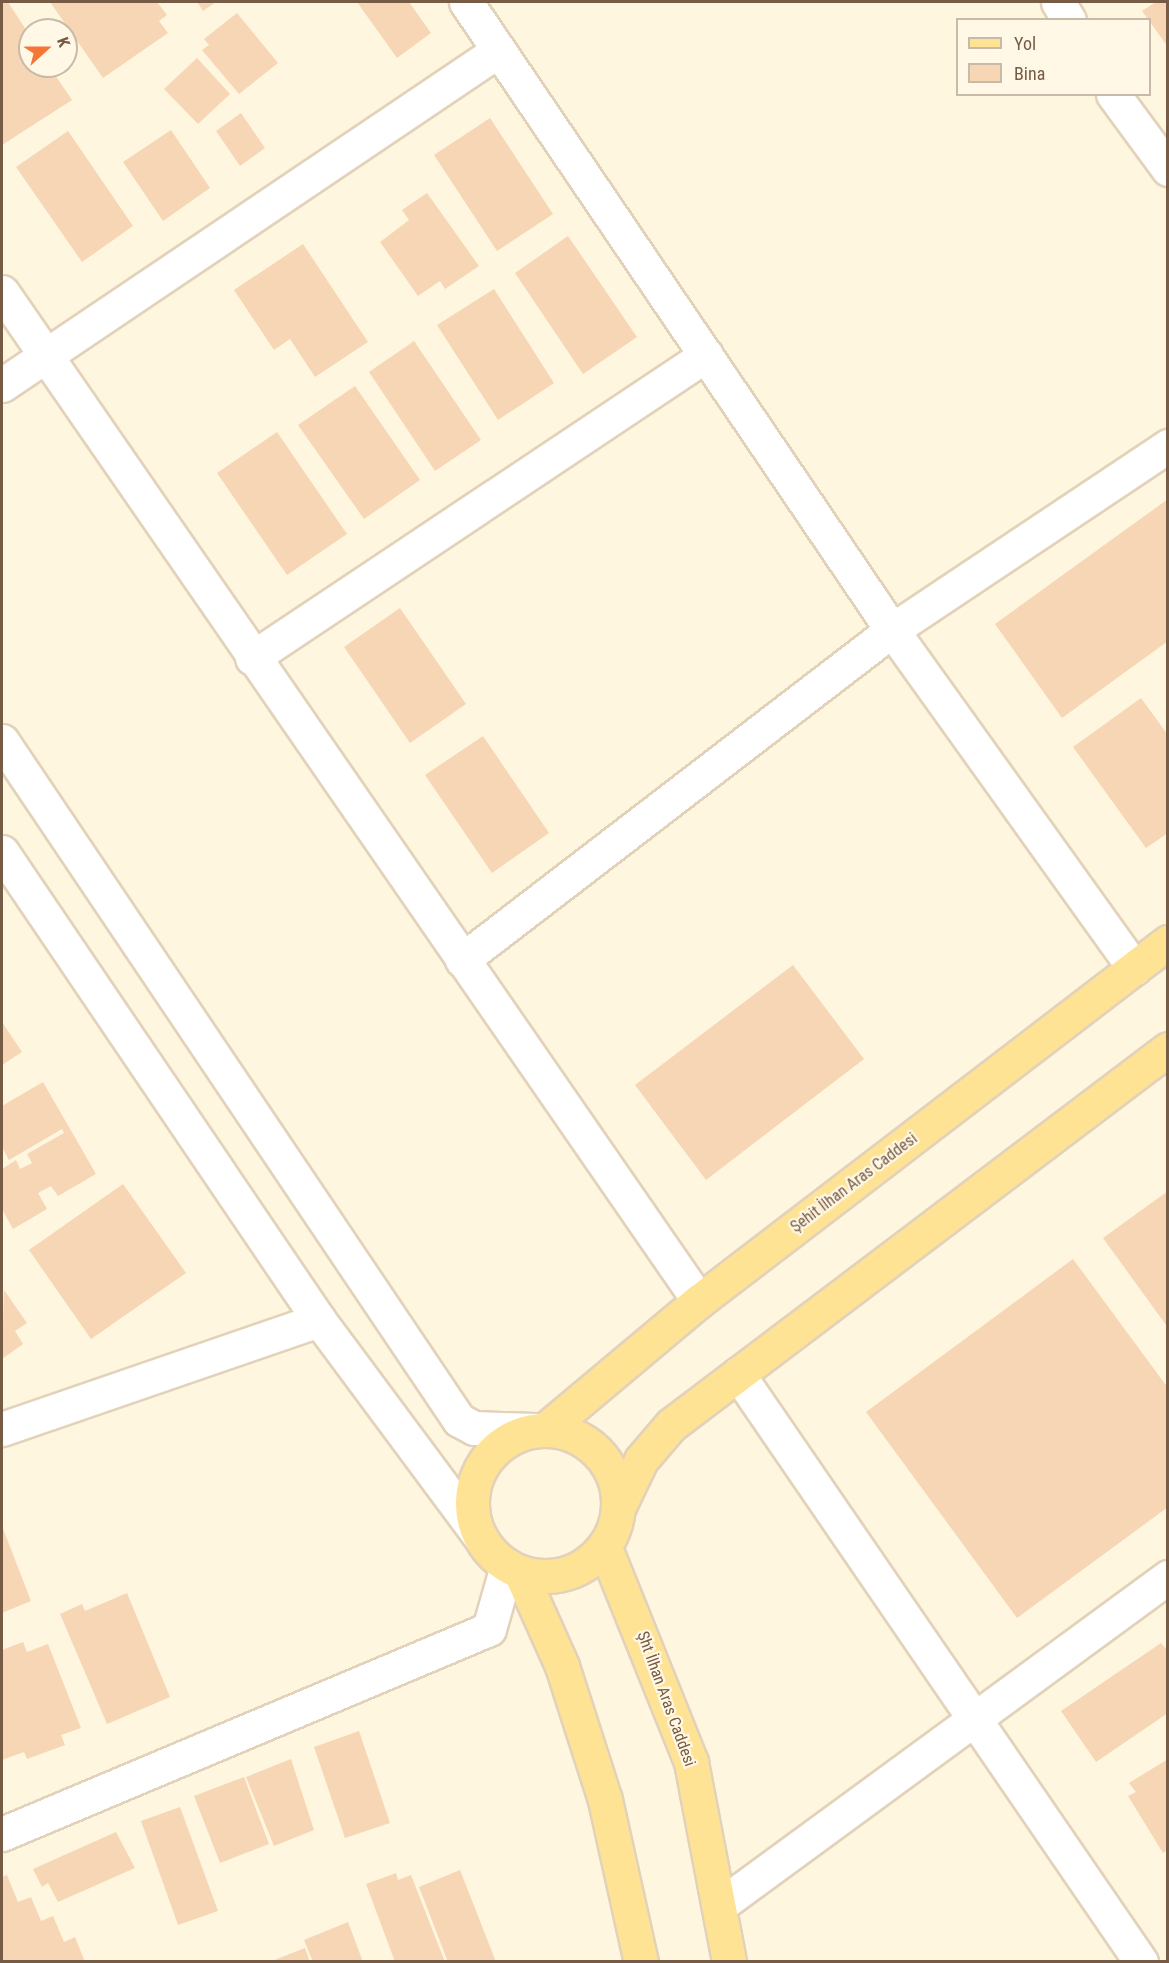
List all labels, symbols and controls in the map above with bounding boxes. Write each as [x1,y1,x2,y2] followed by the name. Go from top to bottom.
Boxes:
[18,18,78,78] north arrow
[956,18,1151,96] legend
[1014,33,1036,54] text: Yol
[53,35,74,50] text: K
[1014,63,1045,84] text: Bina
[787,1129,921,1237] street label: Şehit İlhan Aras Caddesi
[633,1629,699,1769] street label: Şht İlhan Aras Caddesi

